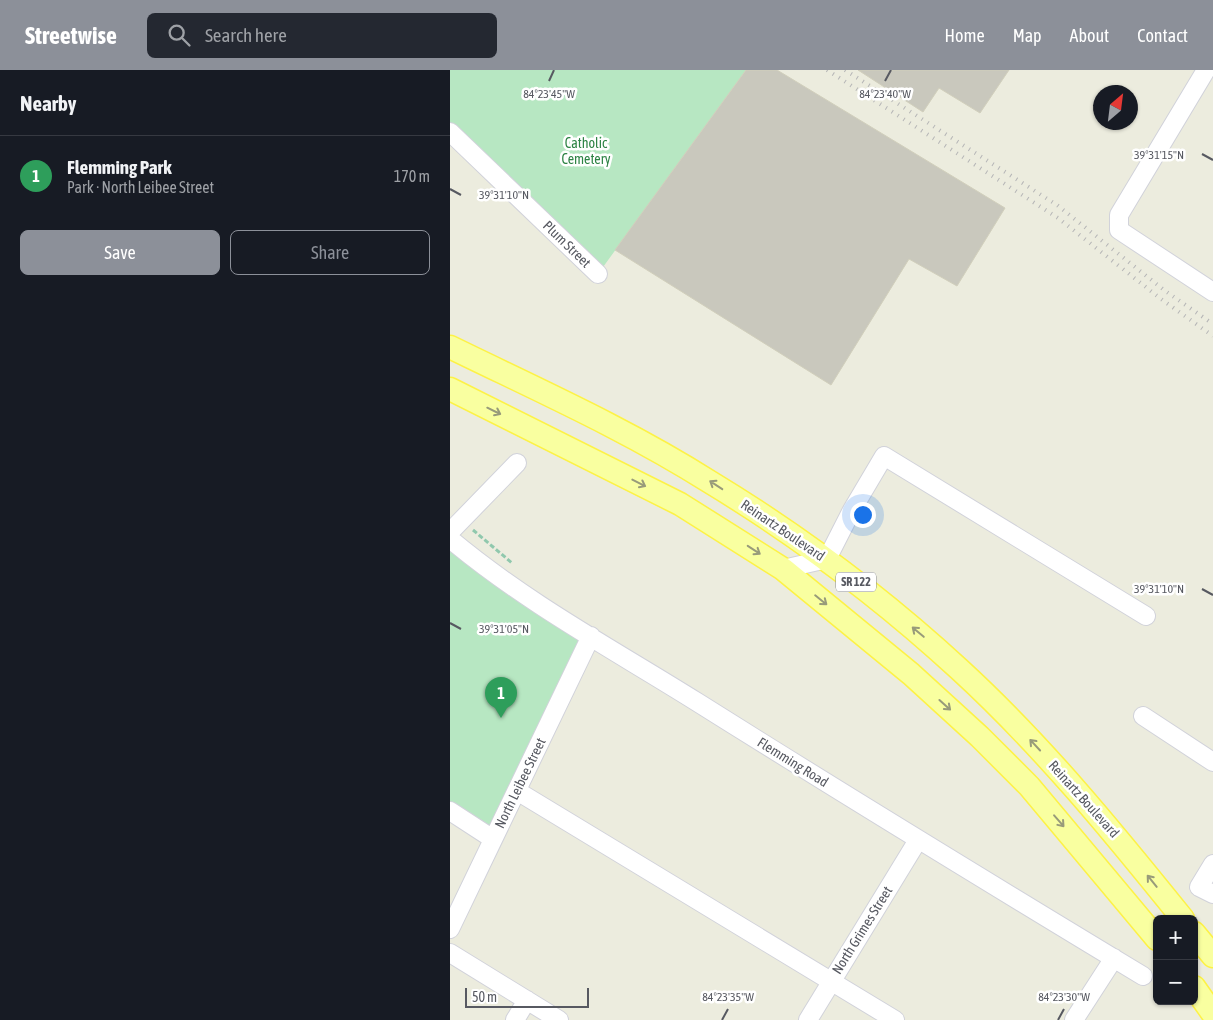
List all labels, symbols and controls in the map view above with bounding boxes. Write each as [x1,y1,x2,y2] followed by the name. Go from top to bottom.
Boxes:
[147,13,497,58] search box
[165,21,193,49] icon: search
[25,22,117,49] text: Streetwise
[205,24,287,46] text: Search here
[945,25,985,46] text: Home
[1013,25,1042,46] text: Map
[1070,25,1109,46] text: About
[1137,25,1188,46] text: Contact
[1093,85,1138,130] north arrow
[523,87,575,101] text: 84°23'45"W
[859,87,911,101] text: 84°23'40"W
[20,91,76,115] text: Nearby
[561,135,611,167] park label: Catholic Cemetery
[1134,148,1184,162] text: 39°31'15"N
[67,156,172,178] text: Flemming Park
[32,167,40,185] text: 1
[394,167,430,185] text: 170 m
[67,178,214,196] text: Park · North Leibee Street
[479,188,529,202] text: 39°31'10"N
[540,217,594,271] street label: Plum Street
[20,230,220,275] button: Save
[230,230,430,275] button: Share
[486,406,501,416] one-way arrow
[631,479,646,488] one-way arrow
[709,480,723,490] one-way arrow
[738,496,828,564] street label: Reinartz Boulevard
[850,502,876,528] your location
[747,545,761,555] one-way arrow
[836,572,876,592] road number: SR 122
[1134,582,1184,596] text: 39°31'10"N
[814,595,827,606] one-way arrow
[479,622,529,636] text: 39°31'05"N
[911,627,924,638] one-way arrow
[485,677,517,718] pin: 1
[939,699,952,711] one-way arrow
[755,734,831,790] street label: Flemming Road
[491,735,549,831] street label: North Leibee Street
[1029,738,1041,751] one-way arrow
[1045,757,1123,841] street label: Reinartz Boulevard
[1053,814,1064,827] one-way arrow
[1147,875,1158,888] one-way arrow
[829,883,895,977] street label: North Grimes Street
[1153,915,1198,1005] map controls
[1153,915,1198,960] button: +
[1153,960,1198,1005] button: −
[465,985,589,1008] scale bar
[472,989,497,1005] text: 50 m
[702,990,754,1004] text: 84°23'35"W
[1038,990,1090,1004] text: 84°23'30"W

